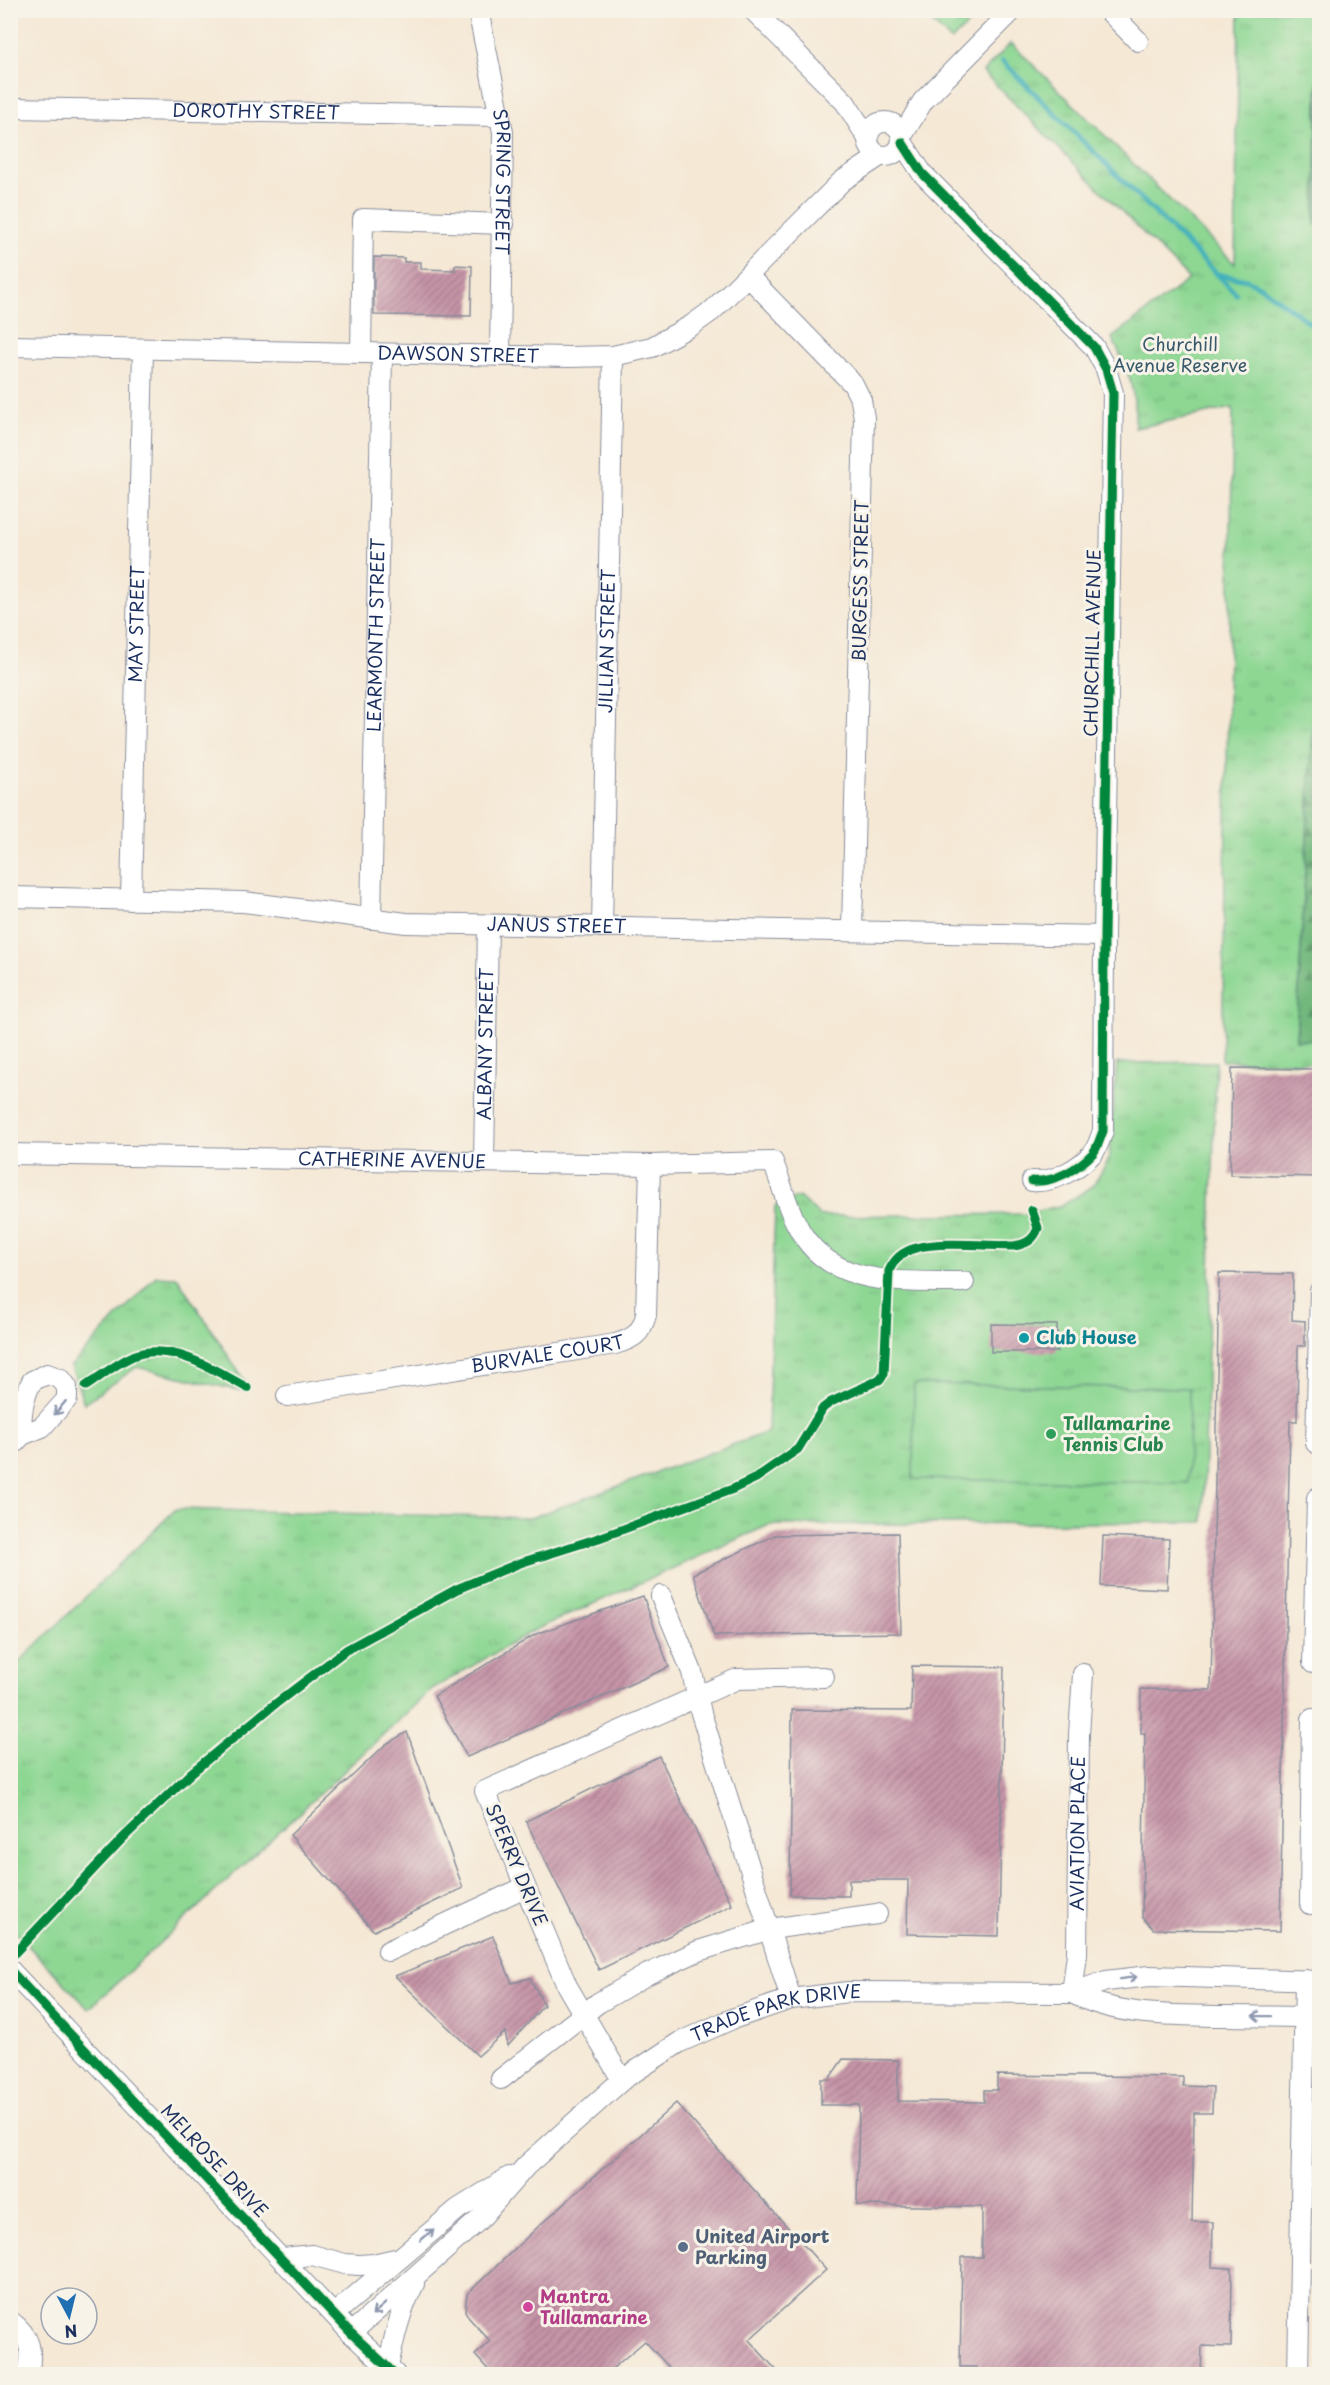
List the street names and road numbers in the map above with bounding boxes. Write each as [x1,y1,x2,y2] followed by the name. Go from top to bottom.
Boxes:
[172,96,341,125] street label: DOROTHY STREET
[487,106,518,255] street label: SPRING STREET
[377,338,540,368] street label: DAWSON STREET
[845,499,874,662] street label: BURGESS STREET
[360,537,390,732] street label: LEARMONTH STREET
[1076,549,1107,737] street label: CHURCHILL AVENUE
[121,564,150,683] street label: MAY STREET
[591,568,621,713] street label: JILLIAN STREET
[487,910,627,939] street label: JANUS STREET
[470,967,499,1120] street label: ALBANY STREET
[298,1144,486,1174] street label: CATHERINE AVENUE
[469,1327,628,1379] street label: BURVALE COURT
[1062,1756,1091,1911] street label: AVIATION PLACE
[479,1799,555,1930] street label: SPERRY DRIVE
[686,1977,861,2048] street label: TRADE PARK DRIVE
[155,2097,275,2223] street label: MELROSE DRIVE

